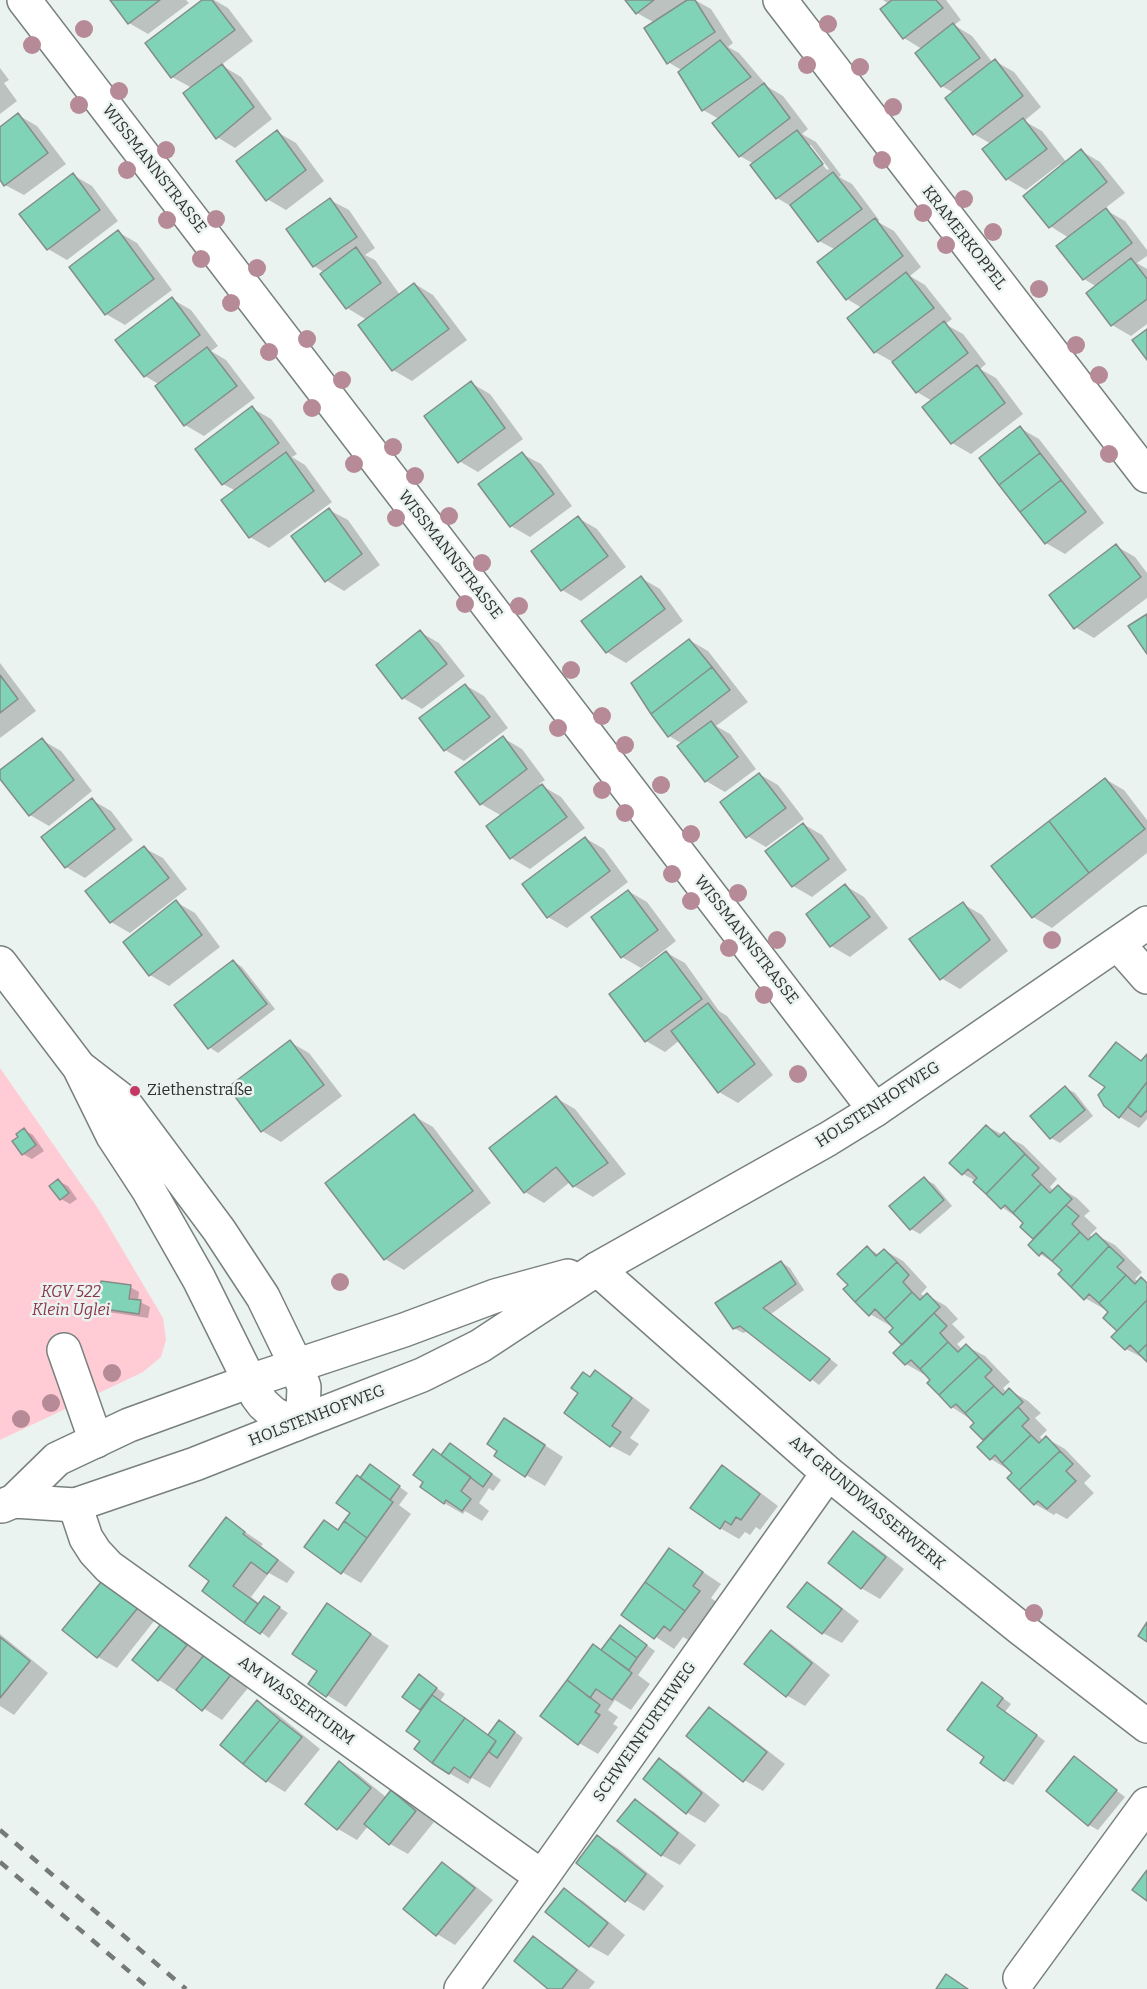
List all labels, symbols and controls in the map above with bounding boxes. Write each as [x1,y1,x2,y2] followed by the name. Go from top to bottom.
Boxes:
[98,101,210,237] street label: WISSMANNSTRASSE
[918,182,1010,294] street label: KRAMERKOPPEL
[394,487,506,623] street label: WISSMANNSTRASSE
[690,872,802,1008] street label: WISSMANNSTRASSE
[812,1058,944,1152] street label: HOLSTENHOFWEG
[147,1081,252,1101] place label: Ziethenstraße
[128,1084,142,1098] marker: Ziethenstraße
[32,1283,110,1321] park label: KGV 522 Klein Uglei
[246,1381,388,1451] street label: HOLSTENHOFWEG
[785,1432,949,1574] street label: AM GRUNDWASSERWERK
[234,1652,358,1750] street label: AM WASSERTURM
[589,1658,701,1806] street label: SCHWEINFURTHWEG

